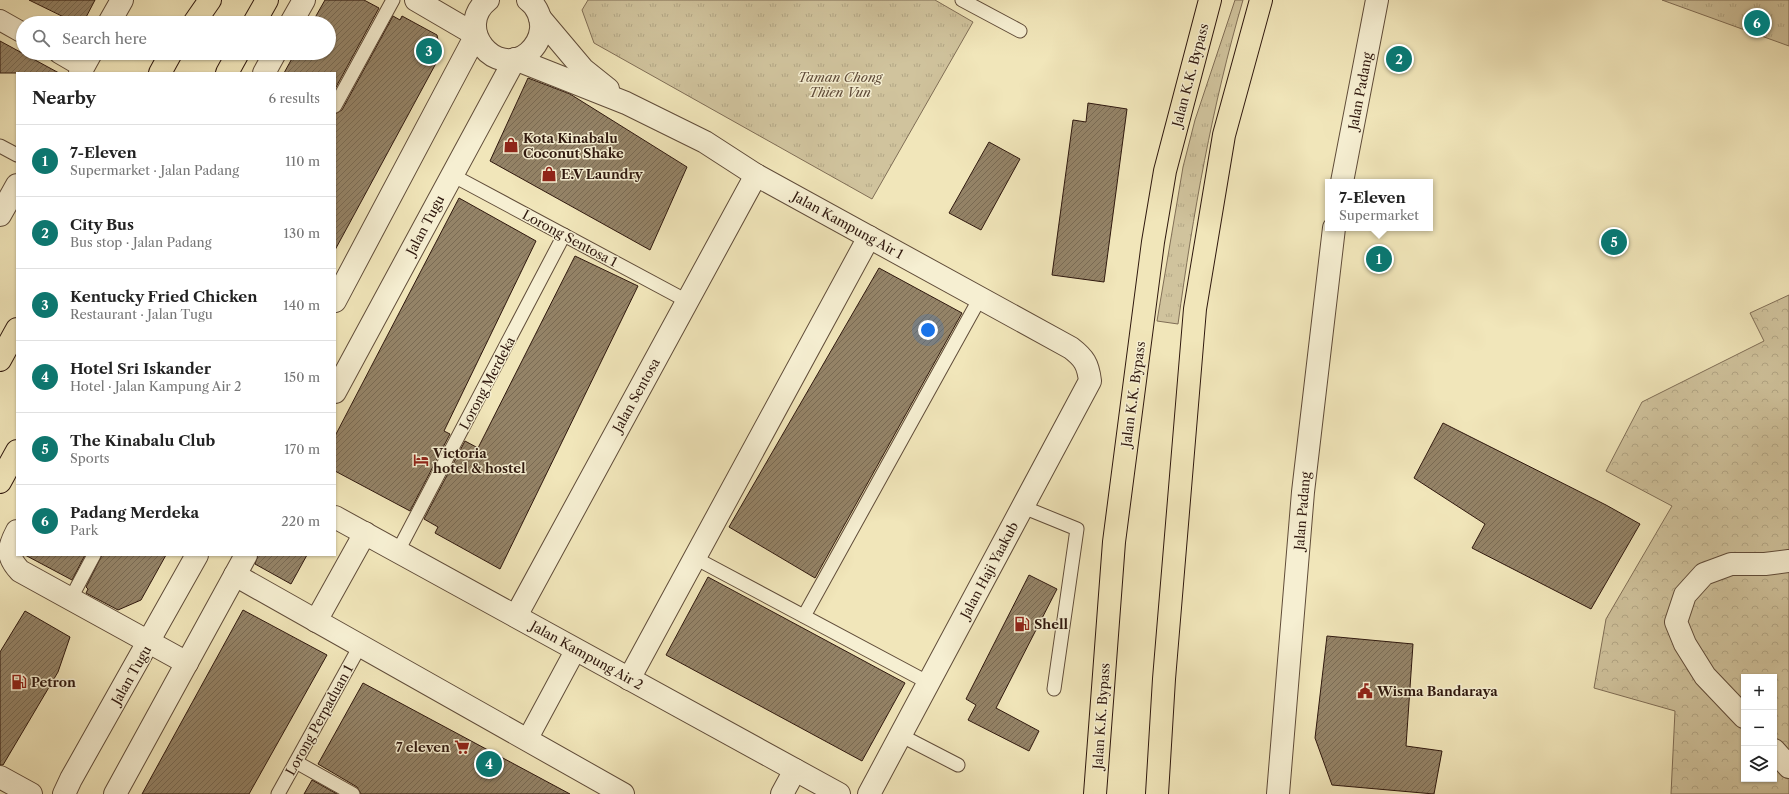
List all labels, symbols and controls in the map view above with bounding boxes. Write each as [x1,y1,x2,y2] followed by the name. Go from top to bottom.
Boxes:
[1744,8,1770,38] pin: 6
[16,16,336,60] search box
[1168,21,1212,130] street label: Jalan K.K. Bypass
[30,27,52,49] icon: search
[62,29,147,48] text: Search here
[416,36,442,66] pin: 3
[1386,44,1412,74] pin: 2
[1344,51,1375,133] street label: Jalan Padang
[798,69,883,100] park label: Taman Chong Thien Vun
[32,88,96,108] text: Nearby
[269,90,320,106] text: 6 results
[523,130,624,161] place label: Kota Kinabalu Coconut Shake
[502,136,520,154] shop icon: Kota Kinabalu Coconut Shake
[70,143,137,162] text: 7-Eleven
[42,153,48,169] text: 1
[285,153,320,169] text: 110 m
[70,162,239,178] text: Supermarket · Jalan Padang
[540,165,558,183] shop icon: E.V Laundry
[561,166,644,182] place label: E.V Laundry
[1325,179,1433,231] popup
[788,187,907,262] street label: Jalan Kampung Air 1
[1339,188,1406,207] text: 7-Eleven
[402,192,447,259] street label: Jalan Tugu
[520,206,621,270] street label: Lorong Sentosa 1
[1339,207,1419,223] text: Supermarket
[70,215,134,234] text: City Bus
[41,225,49,241] text: 2
[284,225,320,241] text: 130 m
[1601,227,1627,257] pin: 5
[70,234,212,250] text: Bus stop · Jalan Padang
[1366,244,1392,274] pin: 1
[70,287,258,306] text: Kentucky Fried Chicken
[41,297,49,313] text: 3
[283,297,320,313] text: 140 m
[70,306,213,322] text: Restaurant · Jalan Tugu
[918,320,938,340] your location
[456,334,518,432] street label: Lorong Merdeka
[1117,340,1148,450] street label: Jalan K.K. Bypass
[608,355,663,436] street label: Jalan Sentosa
[70,359,211,378] text: Hotel Sri Iskander
[41,369,49,385] text: 4
[284,369,320,385] text: 150 m
[70,378,242,394] text: Hotel · Jalan Kampung Air 2
[70,431,215,450] text: The Kinabalu Club
[41,441,49,457] text: 5
[284,441,320,457] text: 170 m
[432,445,526,476] place label: Victoria hotel & hostel
[70,450,109,466] text: Sports
[412,451,430,469] hotel icon: Victoria hotel & hostel
[1290,471,1313,553] street label: Jalan Padang
[70,503,199,522] text: Padang Merdeka
[41,513,49,529] text: 6
[281,513,320,529] text: 220 m
[956,519,1021,623] street label: Jalan Haji Yaakub
[70,522,98,538] text: Park
[1013,615,1031,633] fuel station icon: Shell
[526,616,646,693] street label: Jalan Kampung Air 2
[1034,616,1069,632] place label: Shell
[107,643,154,709] street label: Jalan Tugu
[282,661,356,778] street label: Lorong Perpaduan 1
[1089,662,1113,772] street label: Jalan K.K. Bypass
[10,673,28,691] fuel station icon: Petron
[31,674,76,690] place label: Petron
[1741,674,1777,782] map controls
[1741,674,1777,710] button: +
[1356,682,1374,700] public building icon: Wisma Bandaraya
[1376,683,1498,699] place label: Wisma Bandaraya
[1741,710,1777,746] button: −
[453,738,471,756] supermarket icon: 7 eleven
[396,739,450,755] place label: 7 eleven
[1741,746,1777,782] button: layers
[476,749,502,779] pin: 4

